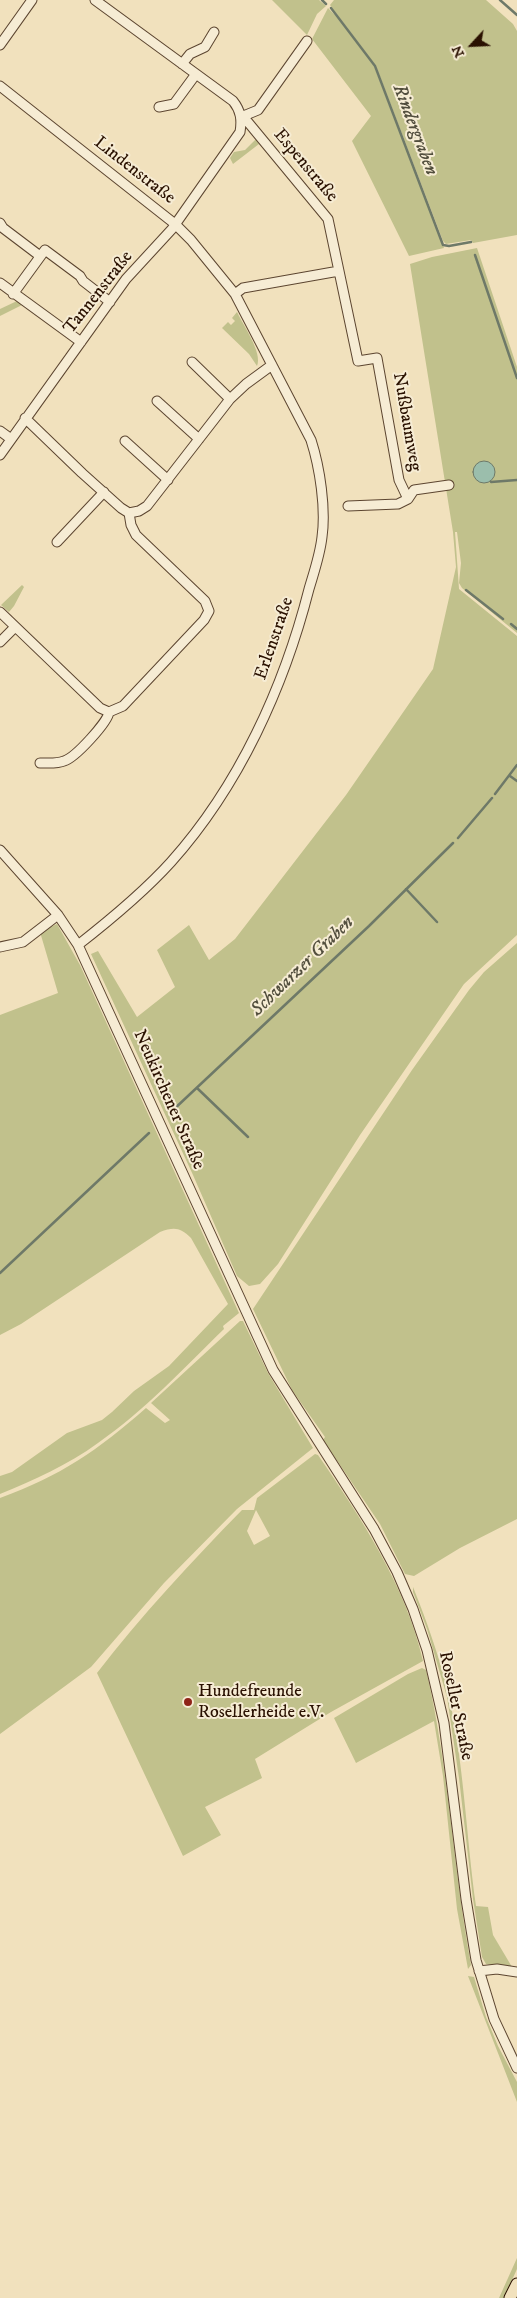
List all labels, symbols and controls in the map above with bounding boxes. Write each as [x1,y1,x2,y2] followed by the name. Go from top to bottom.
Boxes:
[447,20,497,70] north arrow
[448,42,469,60] text: N
[386,81,442,179] water label: Rindergraben
[268,125,342,207] street label: Espenstraße
[89,133,179,209] street label: Lindenstraße
[60,247,138,339] street label: Tannenstraße
[387,371,425,473] street label: Nußbaumweg
[251,595,299,683] street label: Erlenstraße
[247,912,359,1022] water label: Schwarzer Graben
[128,1027,208,1173] street label: Neukirchener Straße
[433,1650,477,1762] street label: Roseller Straße
[198,1681,324,1724] place label: Hundefreunde Rosellerheide e.V.
[182,1696,194,1708] marker: Hundefreunde Rosellerheide e.V.

